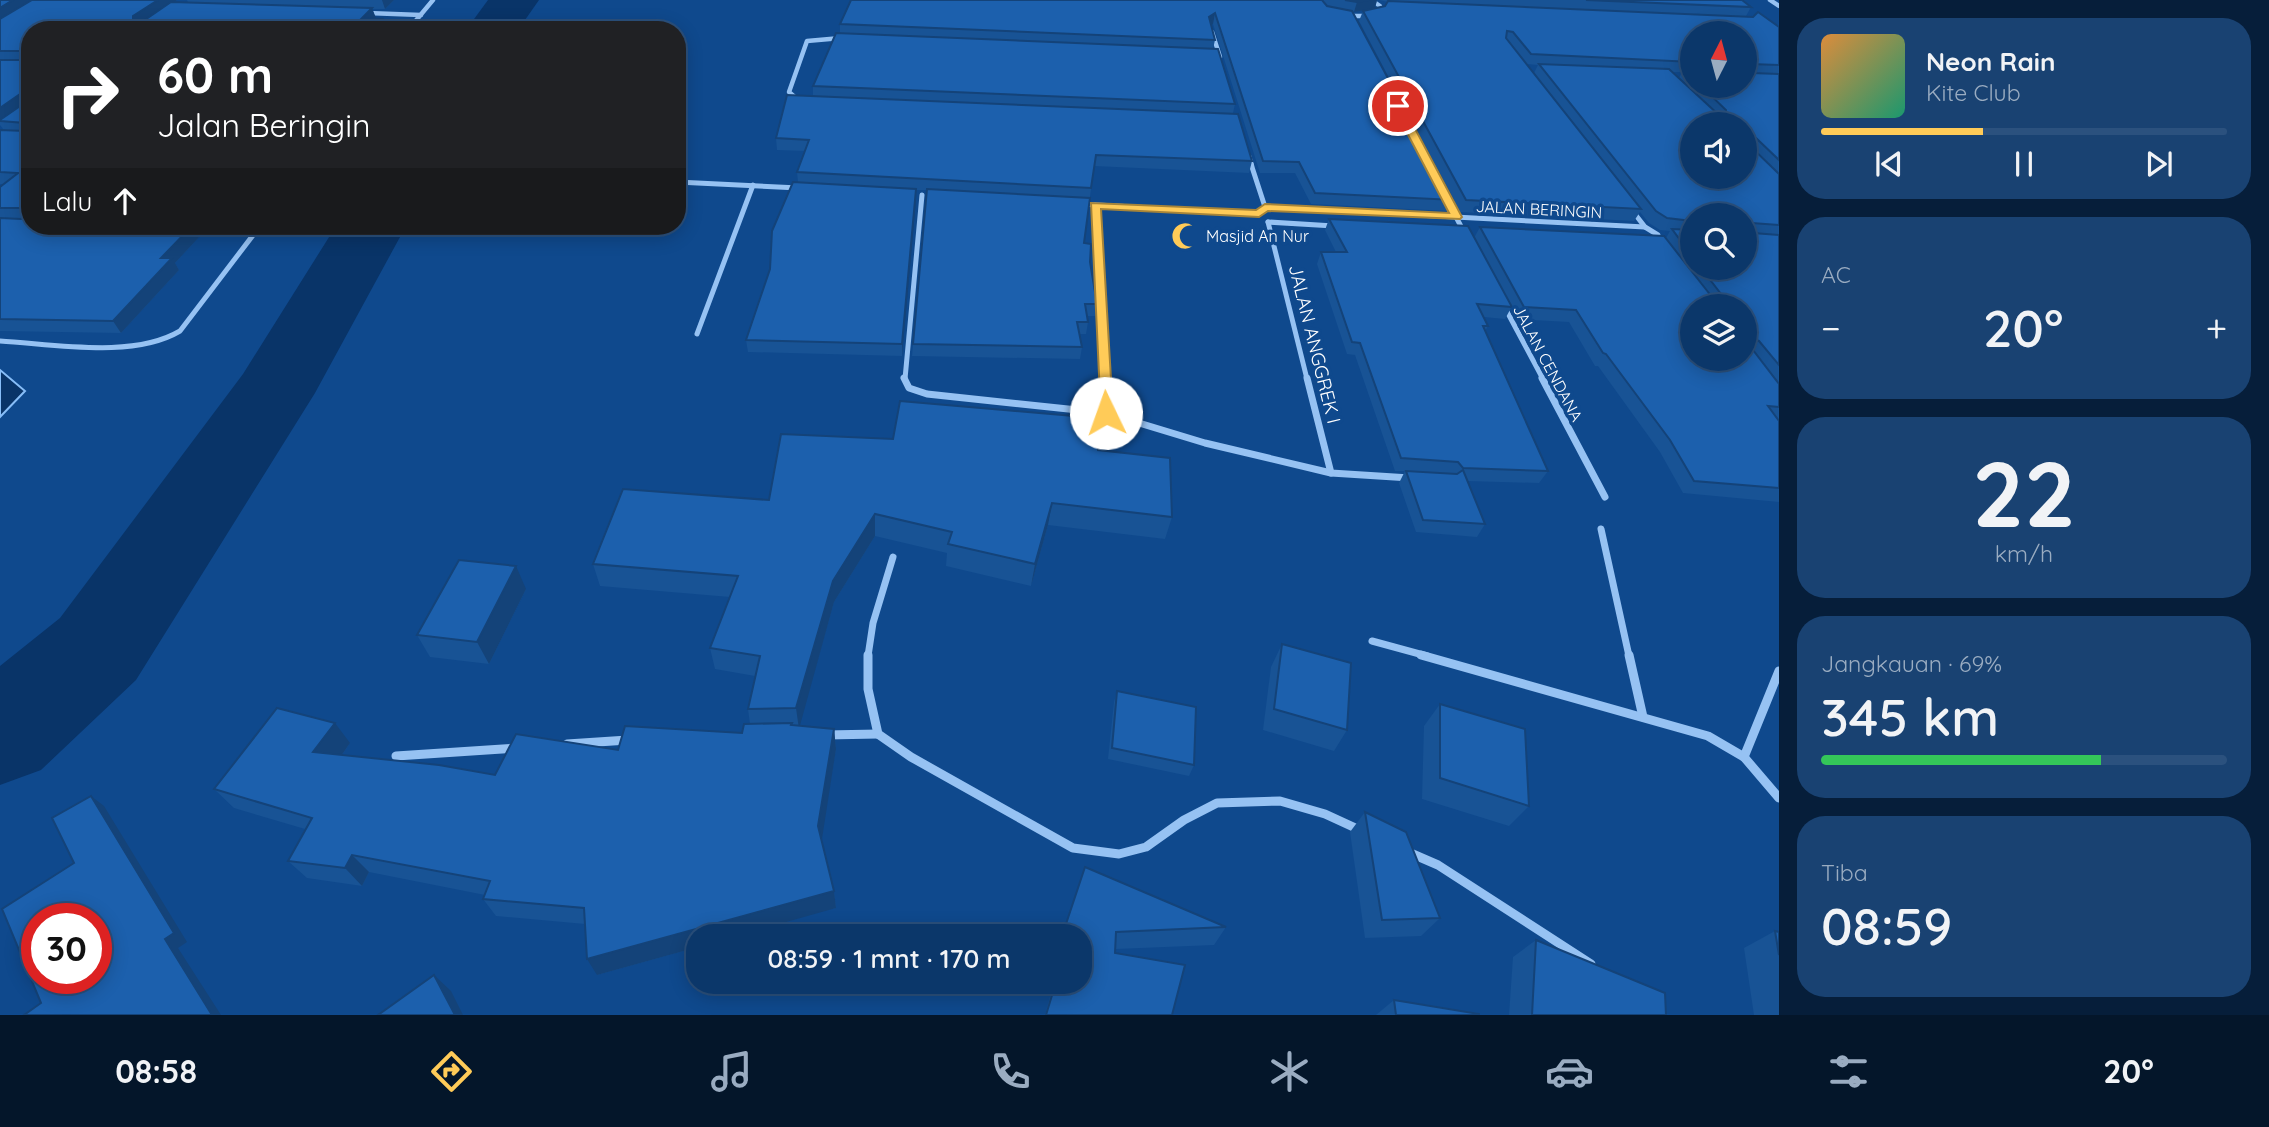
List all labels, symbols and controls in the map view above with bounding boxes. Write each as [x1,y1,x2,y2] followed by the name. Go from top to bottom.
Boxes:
[1680,21,1757,98] north arrow
[1680,21,1757,371] map controls
[157,44,273,105] text: 60 m
[1926,45,2055,78] text: Neon Rain
[42,49,133,140] icon: right
[1368,76,1428,136] pin
[1926,78,2021,107] text: Kite Club
[1379,87,1417,125] icon: arrive
[157,105,371,145] text: Jalan Beringin
[1680,112,1757,189] button: sound
[1870,145,1908,183] icon: previous
[2005,145,2043,183] icon: pause
[2140,145,2178,183] icon: next
[106,182,144,220] icon: ahead
[42,185,92,218] text: Lalu
[1475,196,1603,222] street label: JALAN BERINGIN
[1680,203,1757,280] button: search
[1170,221,1200,251] mosque icon: Masjid An Nur
[1206,226,1309,246] place label: Masjid An Nur
[1821,260,1851,289] text: AC
[1284,262,1346,426] street label: JALAN ANGGREK I
[1680,294,1757,371] button: layers
[1983,295,2063,360] text: 20°
[1509,301,1587,425] street label: JALAN CENDANA
[1821,304,1841,352] text: −
[2206,304,2227,352] text: +
[1069,376,1143,450] position arrow
[1972,436,2076,550] text: 22
[1995,539,2053,568] text: km/h
[1821,649,2002,678] text: Jangkauan · 69%
[1821,684,1999,749] text: 345 km
[1821,858,1868,887] text: Tiba
[1821,893,1952,958] text: 08:59
[21,903,112,994] speed limit sign: 30
[767,942,1011,975] text: 08:59 · 1 mnt · 170 m
[427,1047,476,1096] icon: directions
[707,1047,756,1096] icon: music
[986,1047,1035,1096] icon: phone
[1265,1047,1314,1096] icon: climate
[1545,1047,1594,1096] icon: car
[1824,1047,1873,1096] icon: filters
[115,1051,197,1091] text: 08:58
[2103,1051,2154,1091] text: 20°

